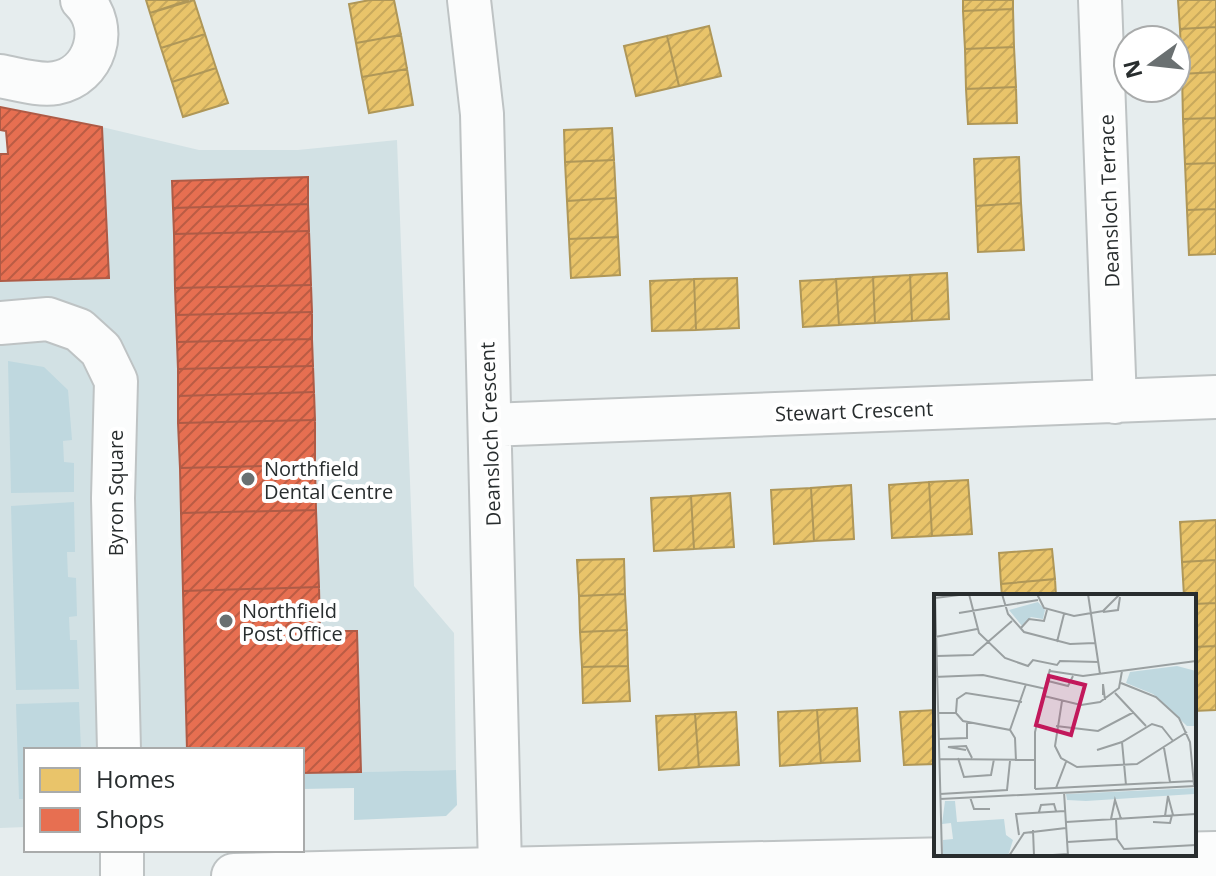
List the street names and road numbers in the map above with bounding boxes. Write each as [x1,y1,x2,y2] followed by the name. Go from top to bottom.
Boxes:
[1092,114,1126,288] street label: Deansloch Terrace
[473,341,507,527] street label: Deansloch Crescent
[774,395,934,427] street label: Stewart Crescent
[102,430,129,556] street label: Byron Square

